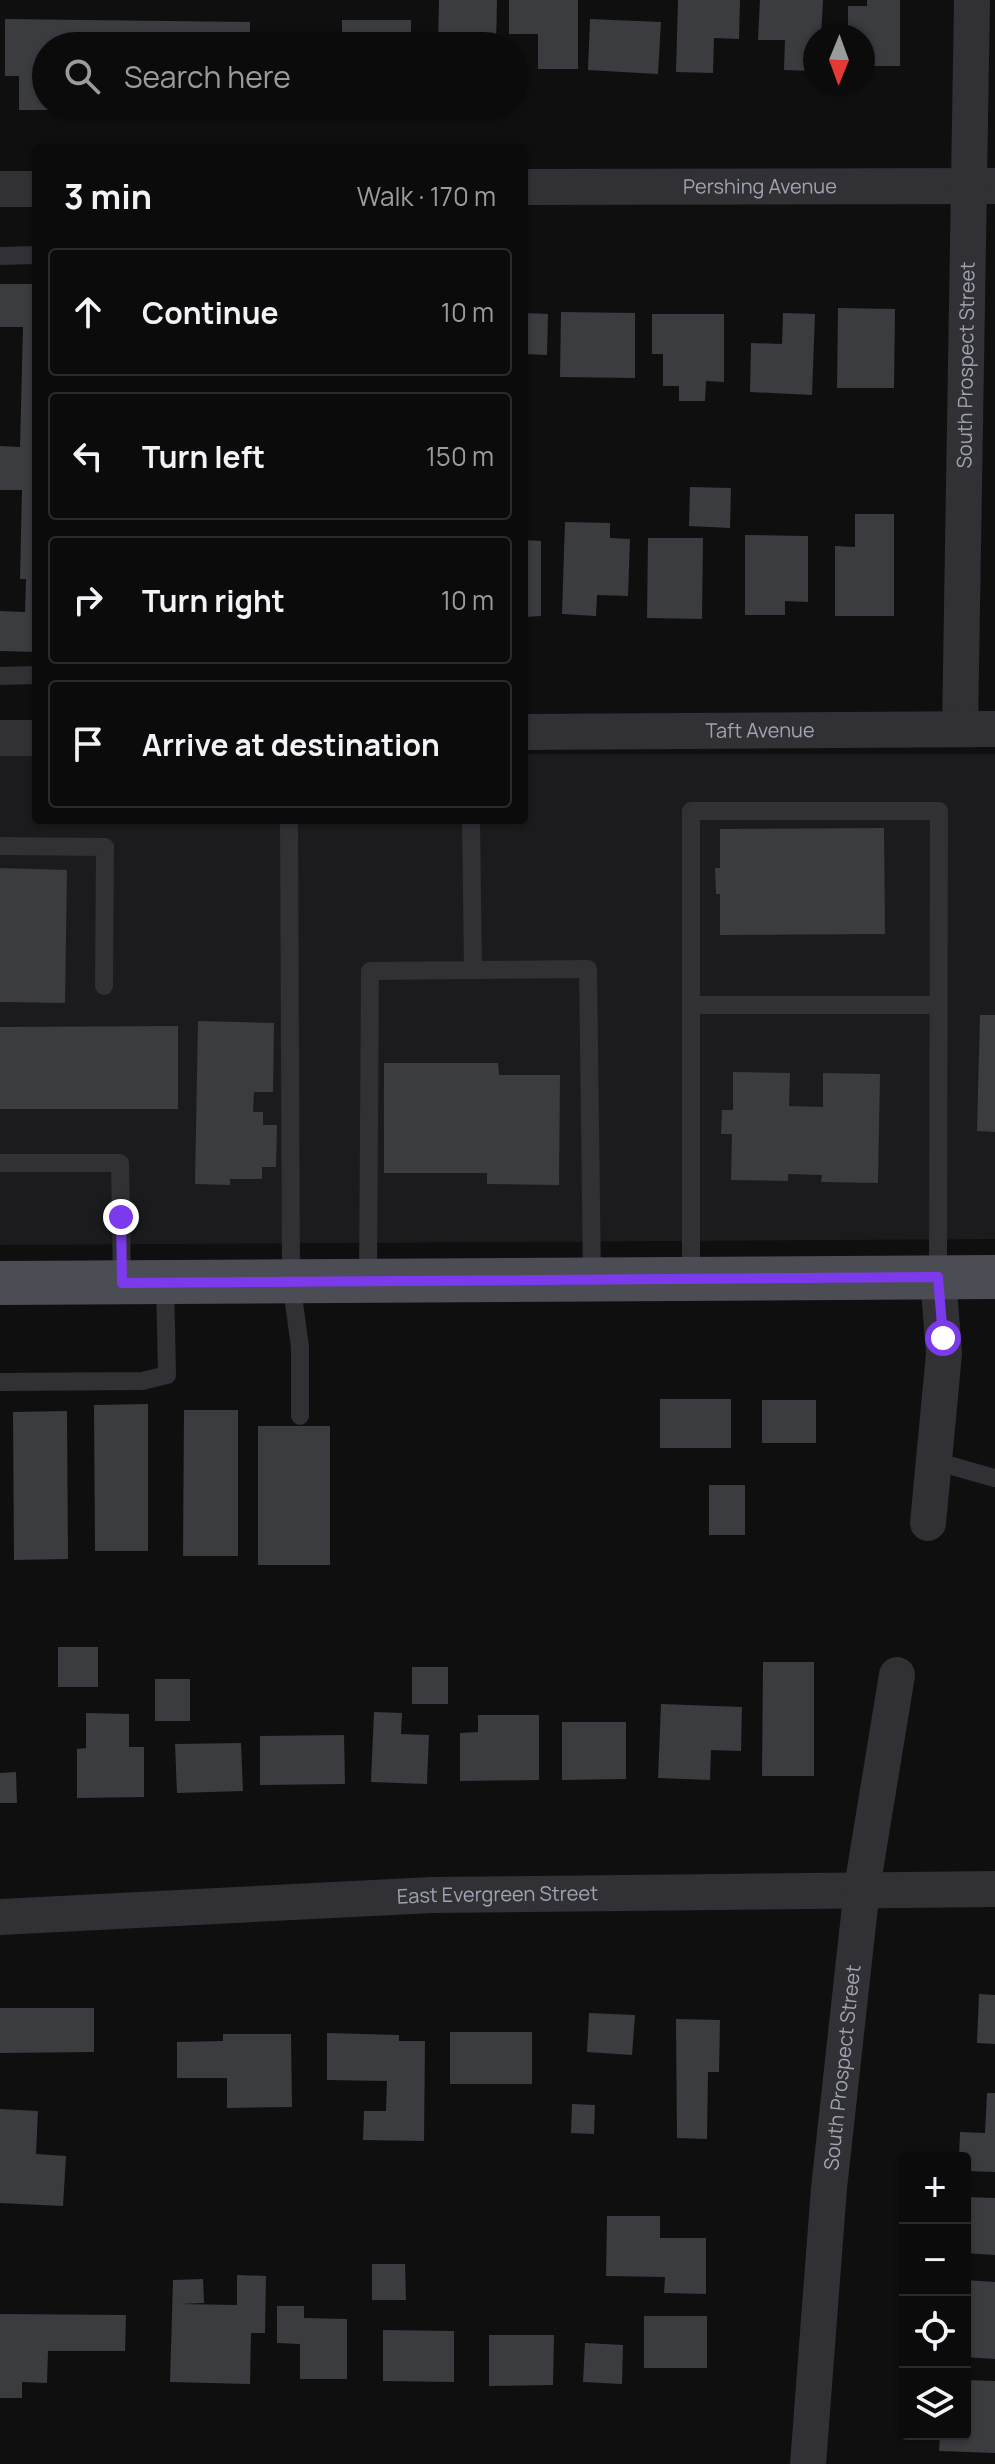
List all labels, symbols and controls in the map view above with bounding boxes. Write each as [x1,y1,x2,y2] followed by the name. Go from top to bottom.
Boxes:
[803,24,875,96] north arrow
[32,32,528,120] search box
[60,54,104,98] icon: search
[124,56,291,97] text: Search here
[683,172,837,200] street label: Pershing Avenue
[64,173,152,219] text: 3 min
[357,178,496,214] text: Walk · 170 m
[950,261,981,469] street label: South Prospect Street
[66,290,110,334] icon: ahead
[142,292,278,333] text: Continue
[441,294,494,330] text: 10 m
[66,434,110,478] icon: left
[142,436,265,477] text: Turn left
[426,438,494,474] text: 150 m
[66,578,110,622] icon: right
[142,580,285,621] text: Turn right
[441,582,494,618] text: 10 m
[705,716,815,744] street label: Taft Avenue
[66,722,110,766] icon: arrive
[142,724,440,765] text: Arrive at destination
[103,1199,139,1235] route end
[925,1320,961,1356] route start
[396,1879,598,1910] street label: East Evergreen Street
[817,1963,866,2172] street label: South Prospect Street
[899,2152,971,2440] map controls
[899,2152,971,2224] button: +
[899,2224,971,2296] button: −
[899,2296,971,2368] button: locate
[899,2368,971,2440] button: layers

